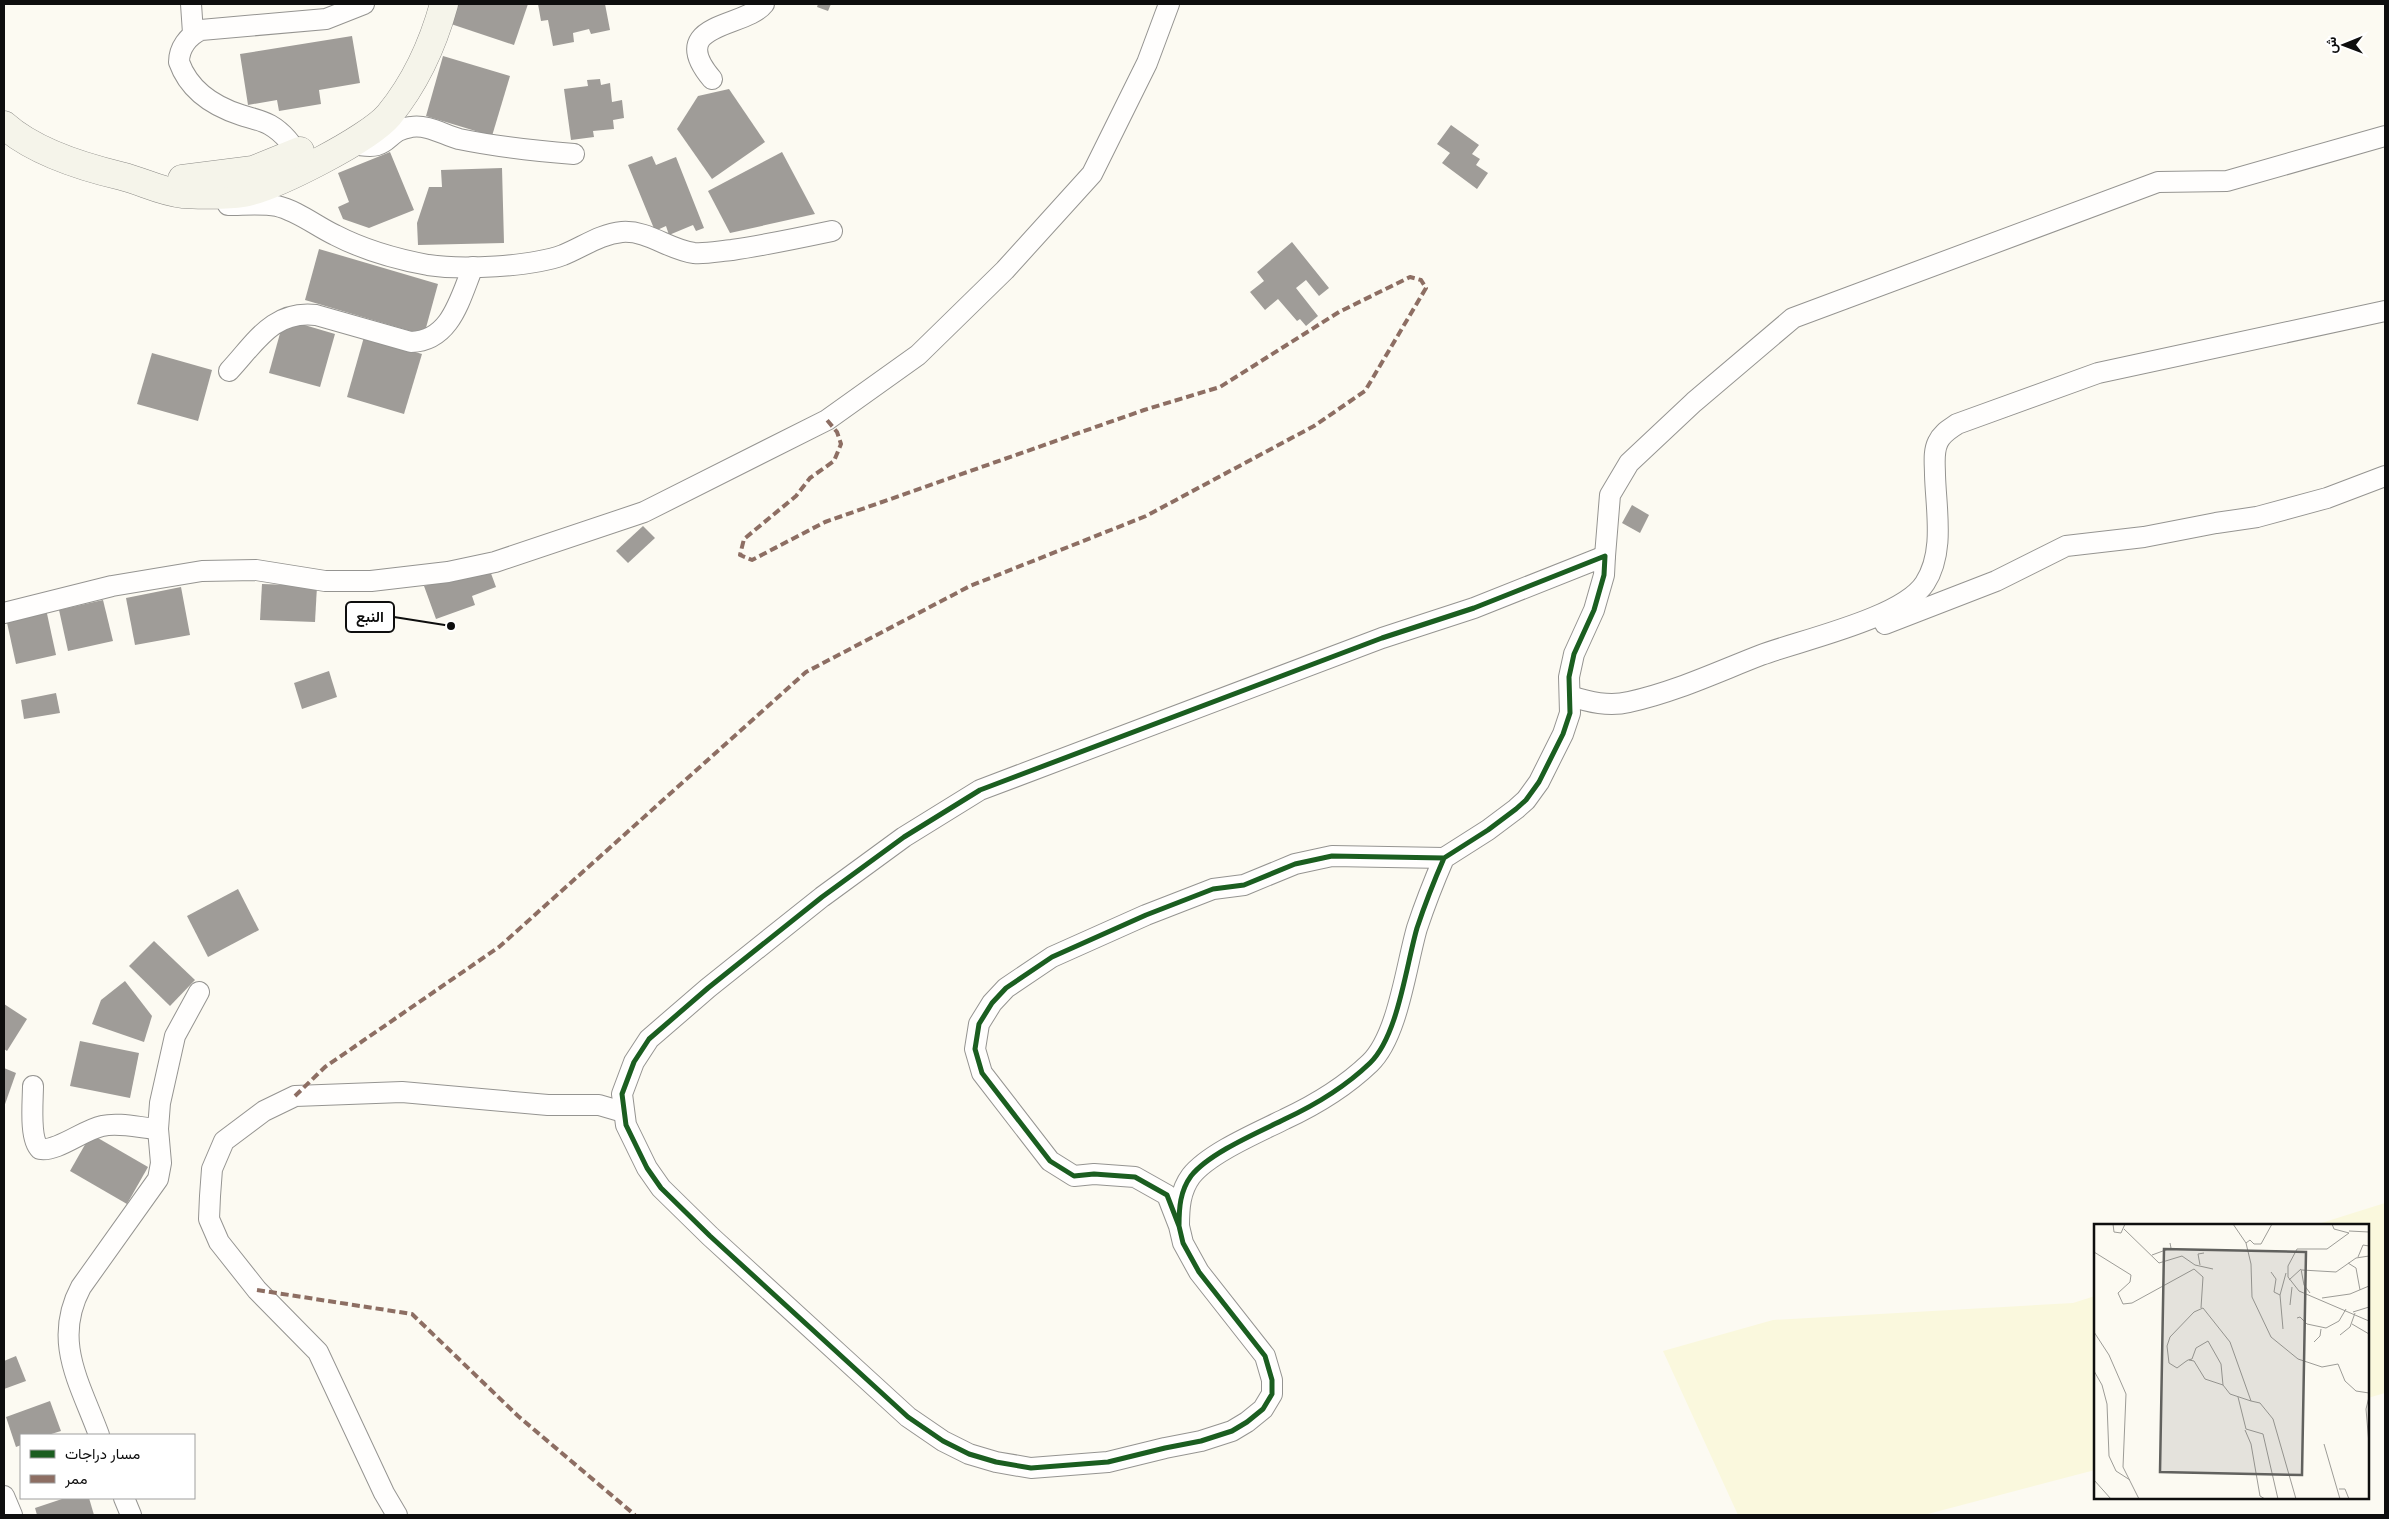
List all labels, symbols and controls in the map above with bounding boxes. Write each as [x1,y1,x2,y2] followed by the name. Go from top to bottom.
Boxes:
[2319,20,2369,70] north arrow
[2324,36,2340,54] text: ش
[346,602,394,632] callout: النبع
[356,609,384,627] text: النبع
[2094,1224,2369,1499] inset map
[20,1434,195,1499] legend
[65,1446,140,1463] text: مسار دراجات
[64,1471,87,1488] text: ممر

